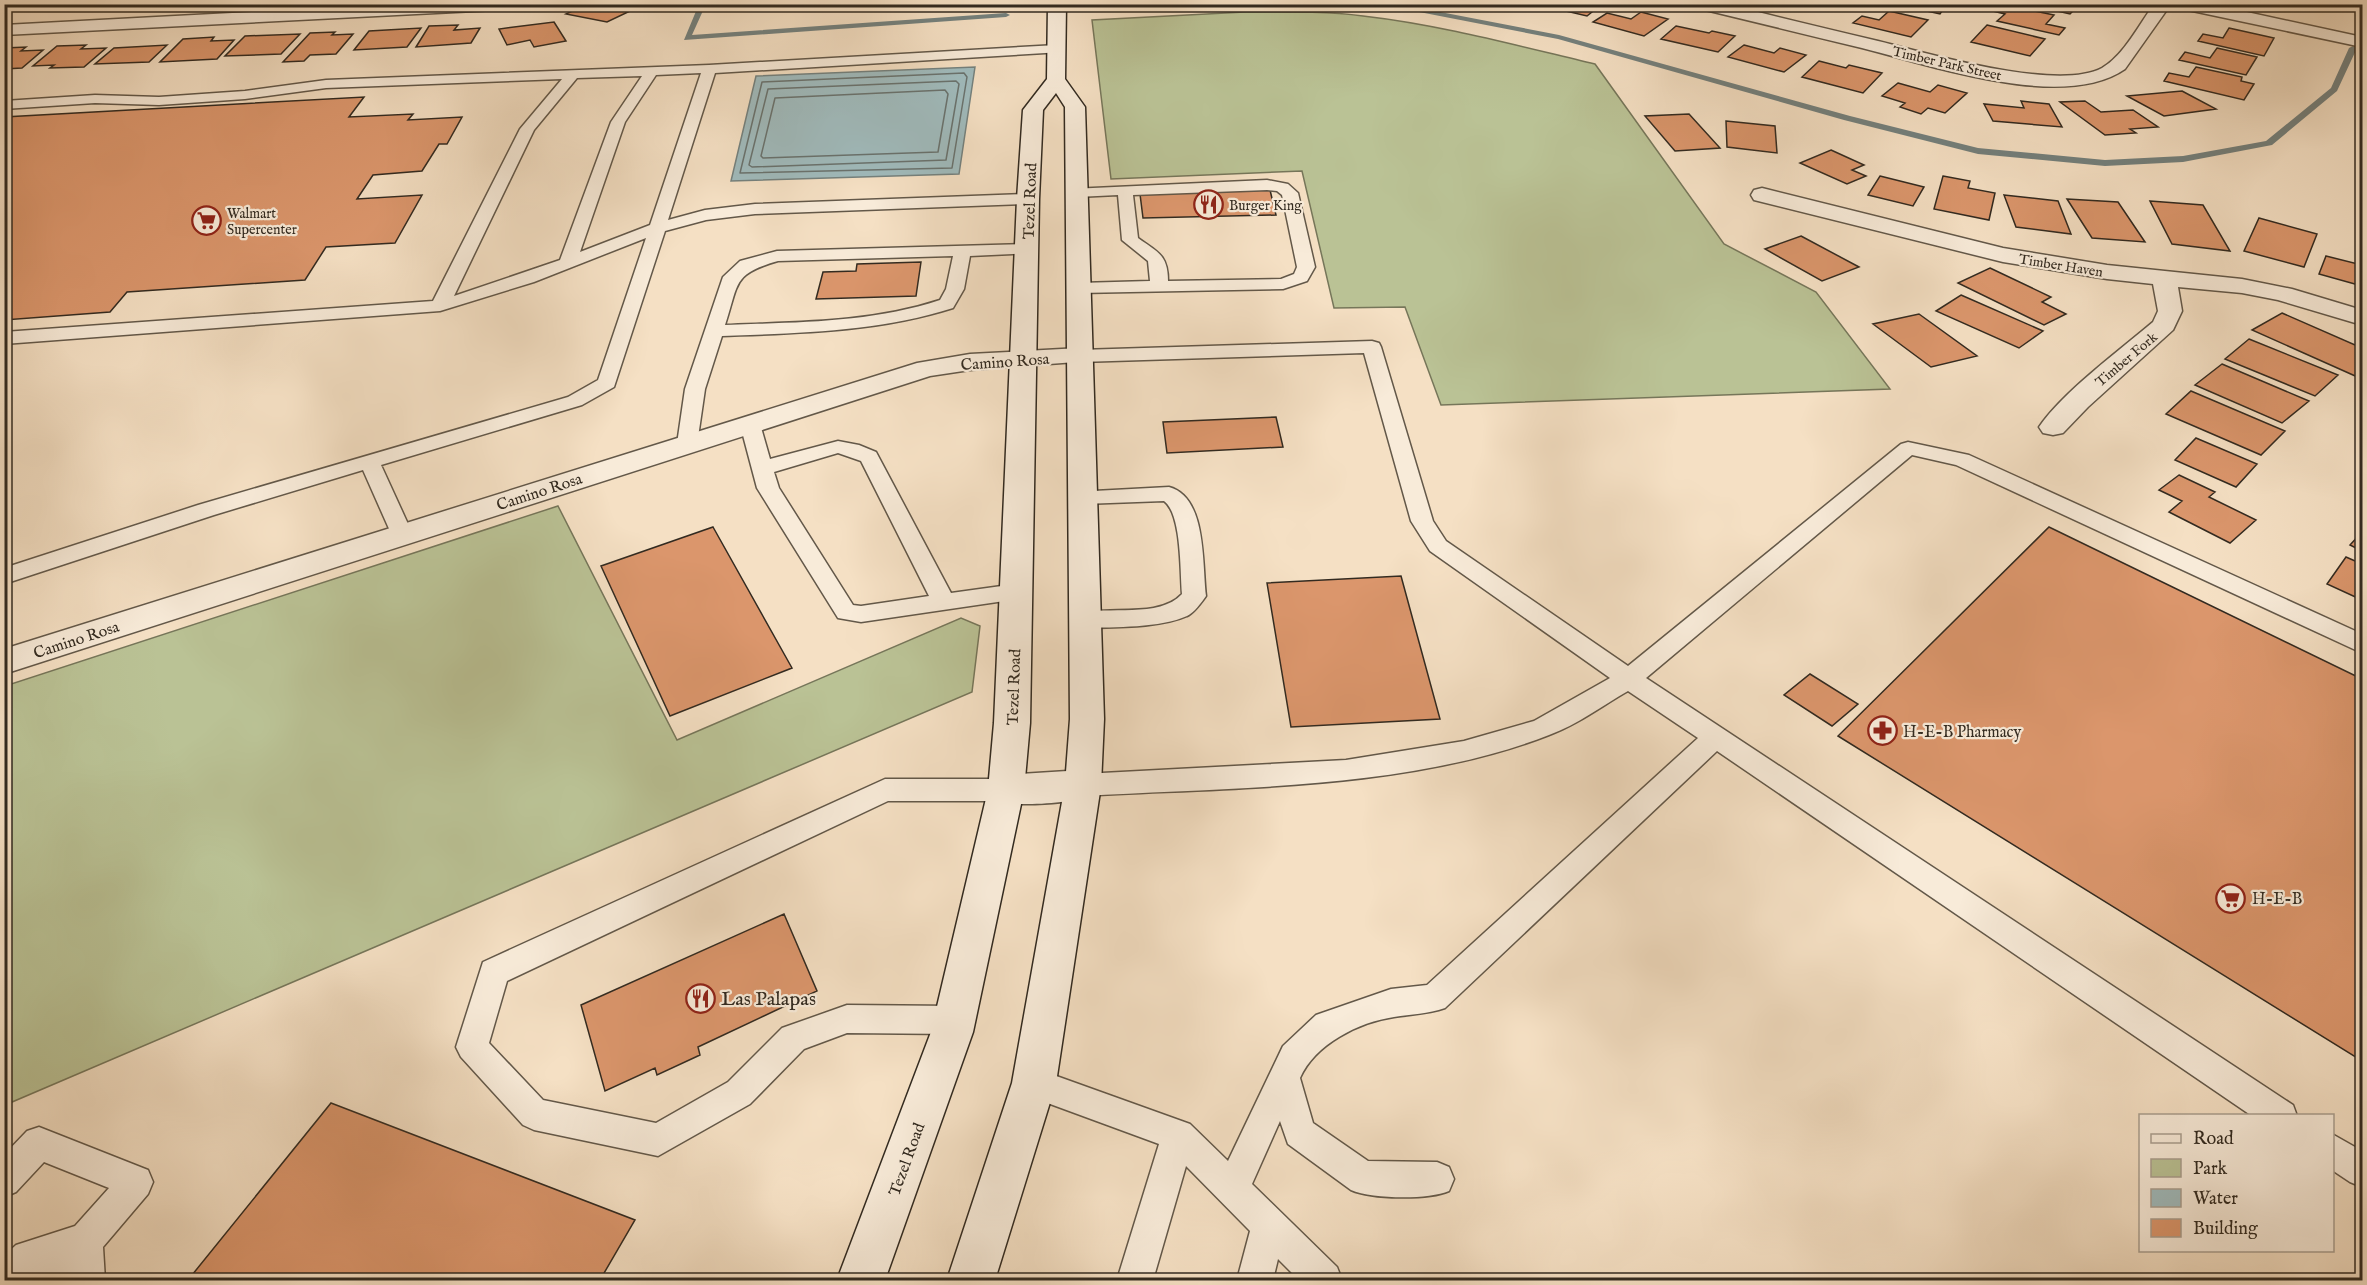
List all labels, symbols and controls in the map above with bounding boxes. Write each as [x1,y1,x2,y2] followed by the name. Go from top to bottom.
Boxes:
[1891,43,2003,85] street label: Timber Park Street
[1020,162,1042,240] street label: Tezel Road
[1192,189,1224,221] restaurant icon: Burger King
[1229,197,1302,215] place label: Burger King
[190,205,222,237] supermarket icon: Walmart Supercenter
[227,205,297,239] place label: Walmart Supercenter
[2018,250,2105,282] street label: Timber Haven
[2092,328,2162,391] street label: Timber Fork
[960,350,1050,376] street label: Camino Rosa
[494,470,585,516] street label: Camino Rosa
[31,618,122,664] street label: Camino Rosa
[1004,648,1026,726] street label: Tezel Road
[1866,715,1898,747] pharmacy icon: H-E-B Pharmacy
[1903,723,2021,743] place label: H-E-B Pharmacy
[2215,882,2247,914] supermarket icon: H-E-B
[2252,890,2302,910] place label: H-E-B
[684,982,716,1014] restaurant icon: Las Palapas
[721,987,816,1012] place label: Las Palapas
[2139,1114,2334,1252] legend
[885,1120,931,1199] street label: Tezel Road
[2193,1128,2234,1151] text: Road
[2193,1158,2228,1181] text: Park
[2193,1188,2238,1211] text: Water
[2193,1218,2258,1241] text: Building

